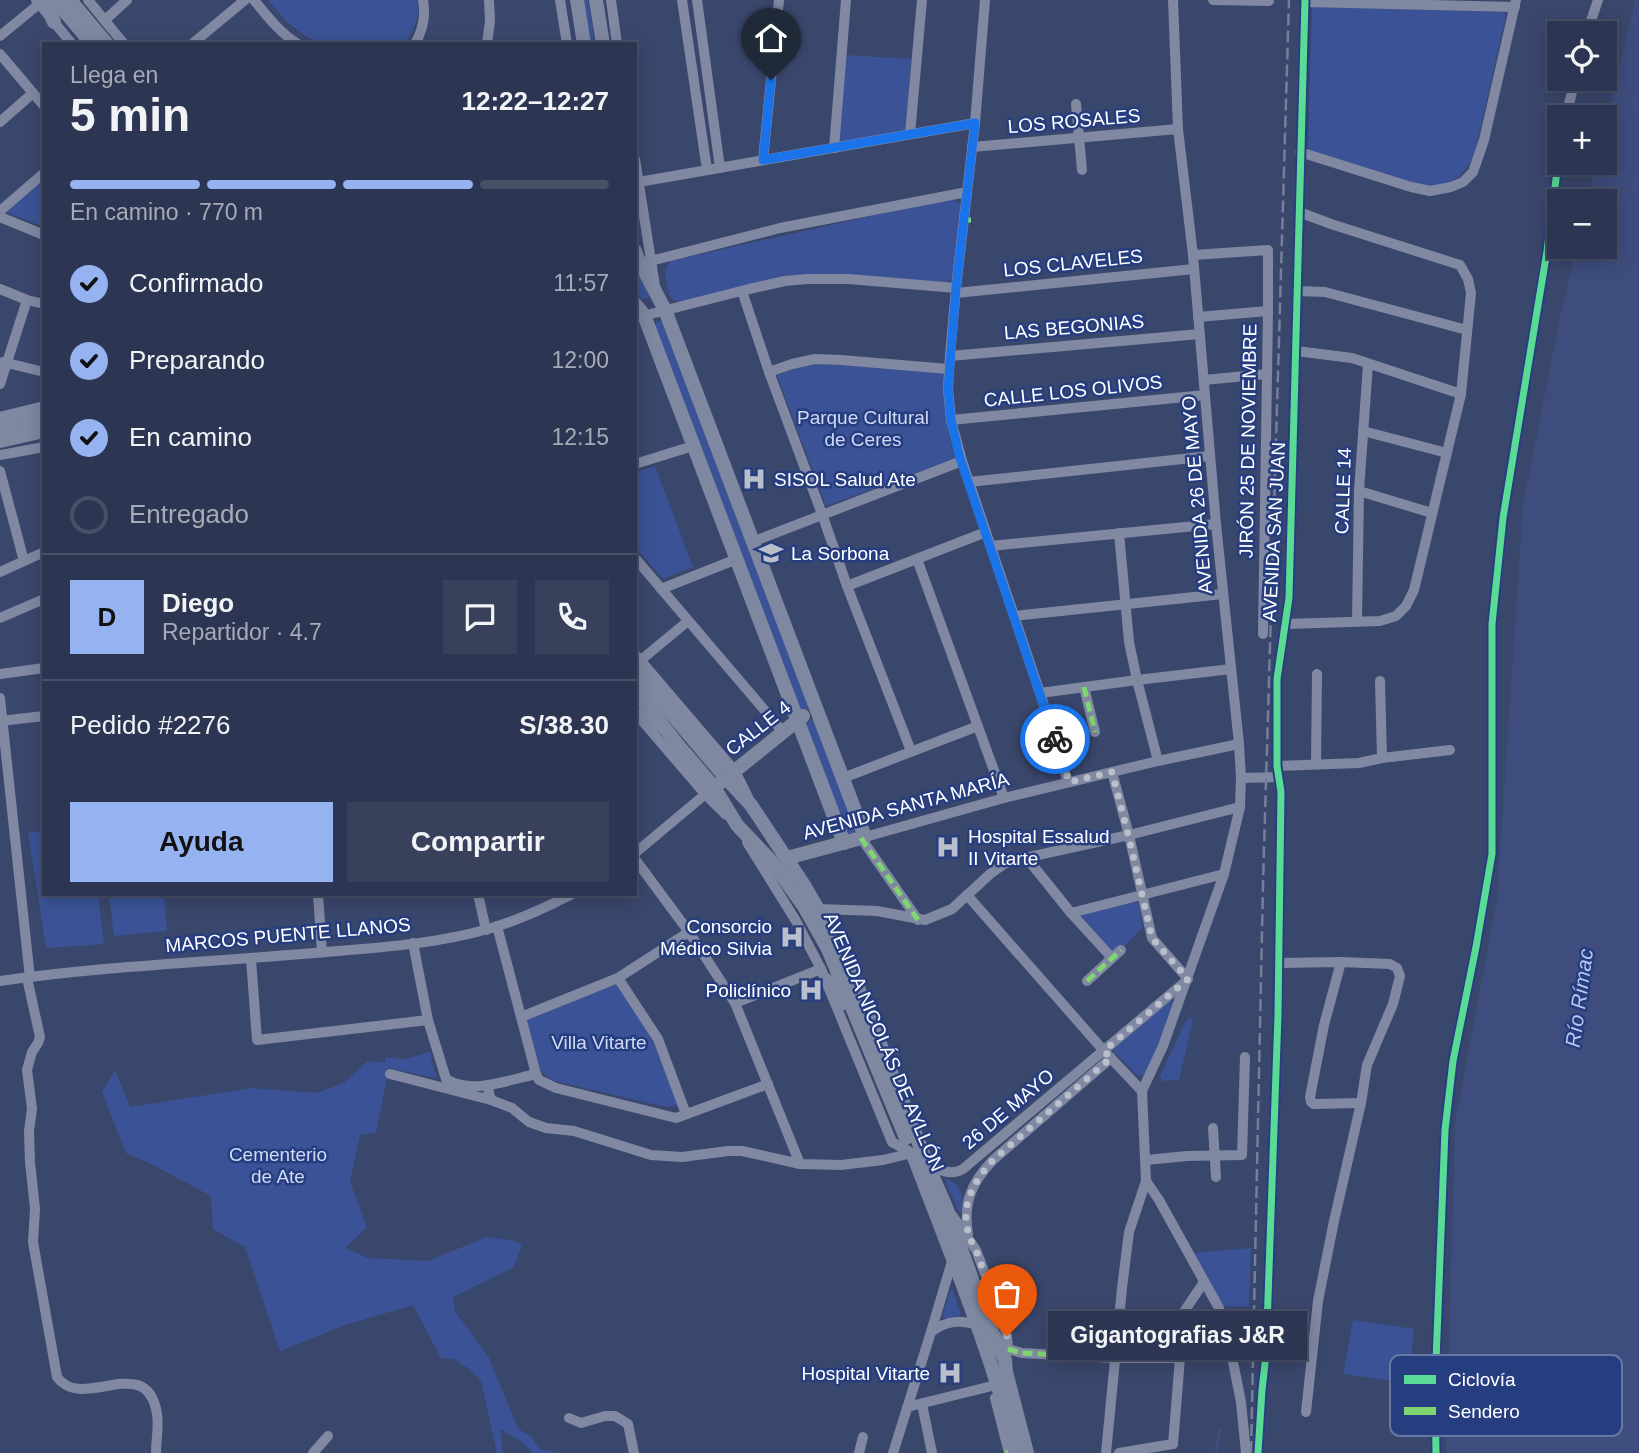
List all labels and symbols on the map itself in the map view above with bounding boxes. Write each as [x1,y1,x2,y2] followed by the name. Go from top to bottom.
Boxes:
[741,8,801,80] pin
[1007,105,1141,137] street label: LOS ROSALES
[1002,245,1144,281] street label: LOS CLAVELES
[1003,310,1145,344] street label: LAS BEGONIAS
[1235,324,1261,558] street label: JIRÓN 25 DE NOVIEMBRE
[983,371,1163,411] street label: CALLE LOS OLIVOS
[1178,395,1216,595] street label: AVENIDA 26 DE MAYO
[797,407,929,450] park label: Parque Cultural de Ceres
[1259,441,1289,623] street label: AVENIDA SAN JUAN
[1331,447,1355,535] street label: CALLE 14
[740,465,768,493] hospital icon: SISOL Salud Ate
[774,469,916,490] place label: SISOL Salud Ate
[757,539,785,567] school or university icon: La Sorbona
[791,543,890,564] place label: La Sorbona
[722,696,795,760] street label: CALLE 4
[1020,704,1090,774] courier
[801,768,1012,844] street label: AVENIDA SANTA MARÍA
[968,826,1110,869] place label: Hospital Essalud II Vitarte
[934,833,962,861] hospital icon: Hospital Essalud II Vitarte
[820,909,948,1175] street label: AVENIDA NICOLÁS DE AYLLÓN
[165,914,411,956] street label: MARCOS PUENTE LLANOS
[660,916,772,959] place label: Consorcio Médico Silvia
[778,923,806,951] hospital icon: Consorcio Médico Silvia
[1561,947,1597,1049] water label: Río Rímac
[797,976,825,1004] hospital icon: Policlínico
[705,980,791,1001] place label: Policlínico
[551,1032,647,1053] park label: Villa Vitarte
[958,1065,1058,1153] street label: 26 DE MAYO
[229,1144,327,1187] park label: Cementerio de Ate
[977,1264,1037,1336] pin
[1049,1312,1308,1360] callout: Gigantografias J&R
[1390,1355,1622,1436] legend
[936,1359,964,1387] hospital icon: Hospital Vitarte
[802,1363,930,1384] place label: Hospital Vitarte
[1448,1369,1516,1390] text: Ciclovía
[1448,1401,1520,1422] text: Sendero

